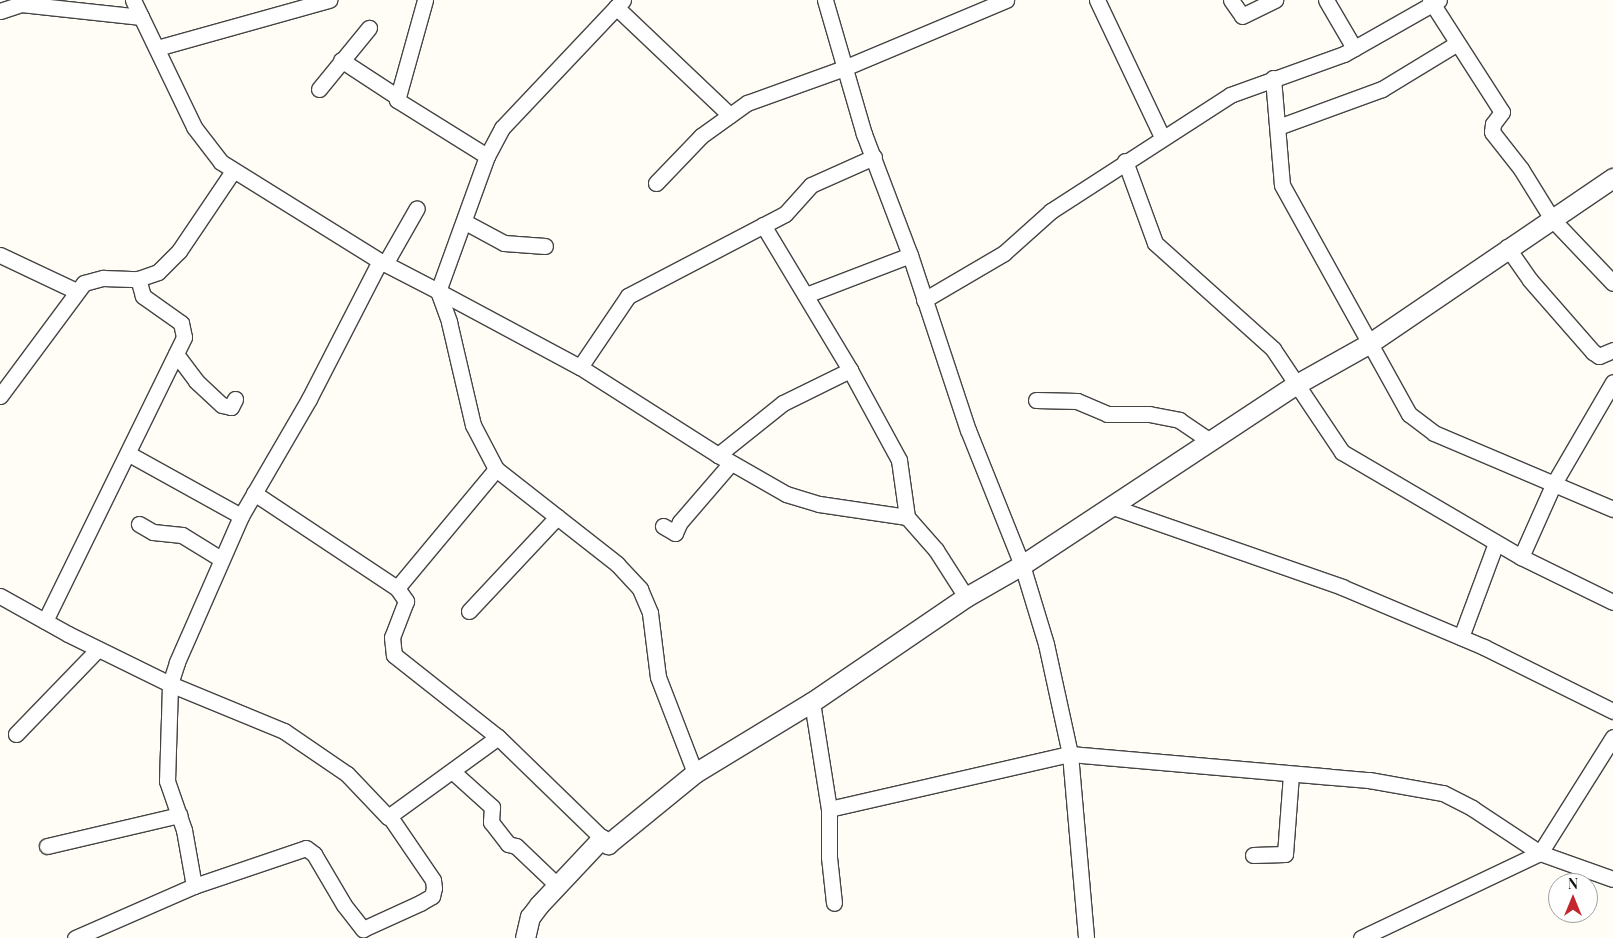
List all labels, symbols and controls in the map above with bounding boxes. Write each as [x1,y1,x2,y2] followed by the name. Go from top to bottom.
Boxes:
[1548,873,1598,923] north arrow
[1568,874,1578,893] text: N

